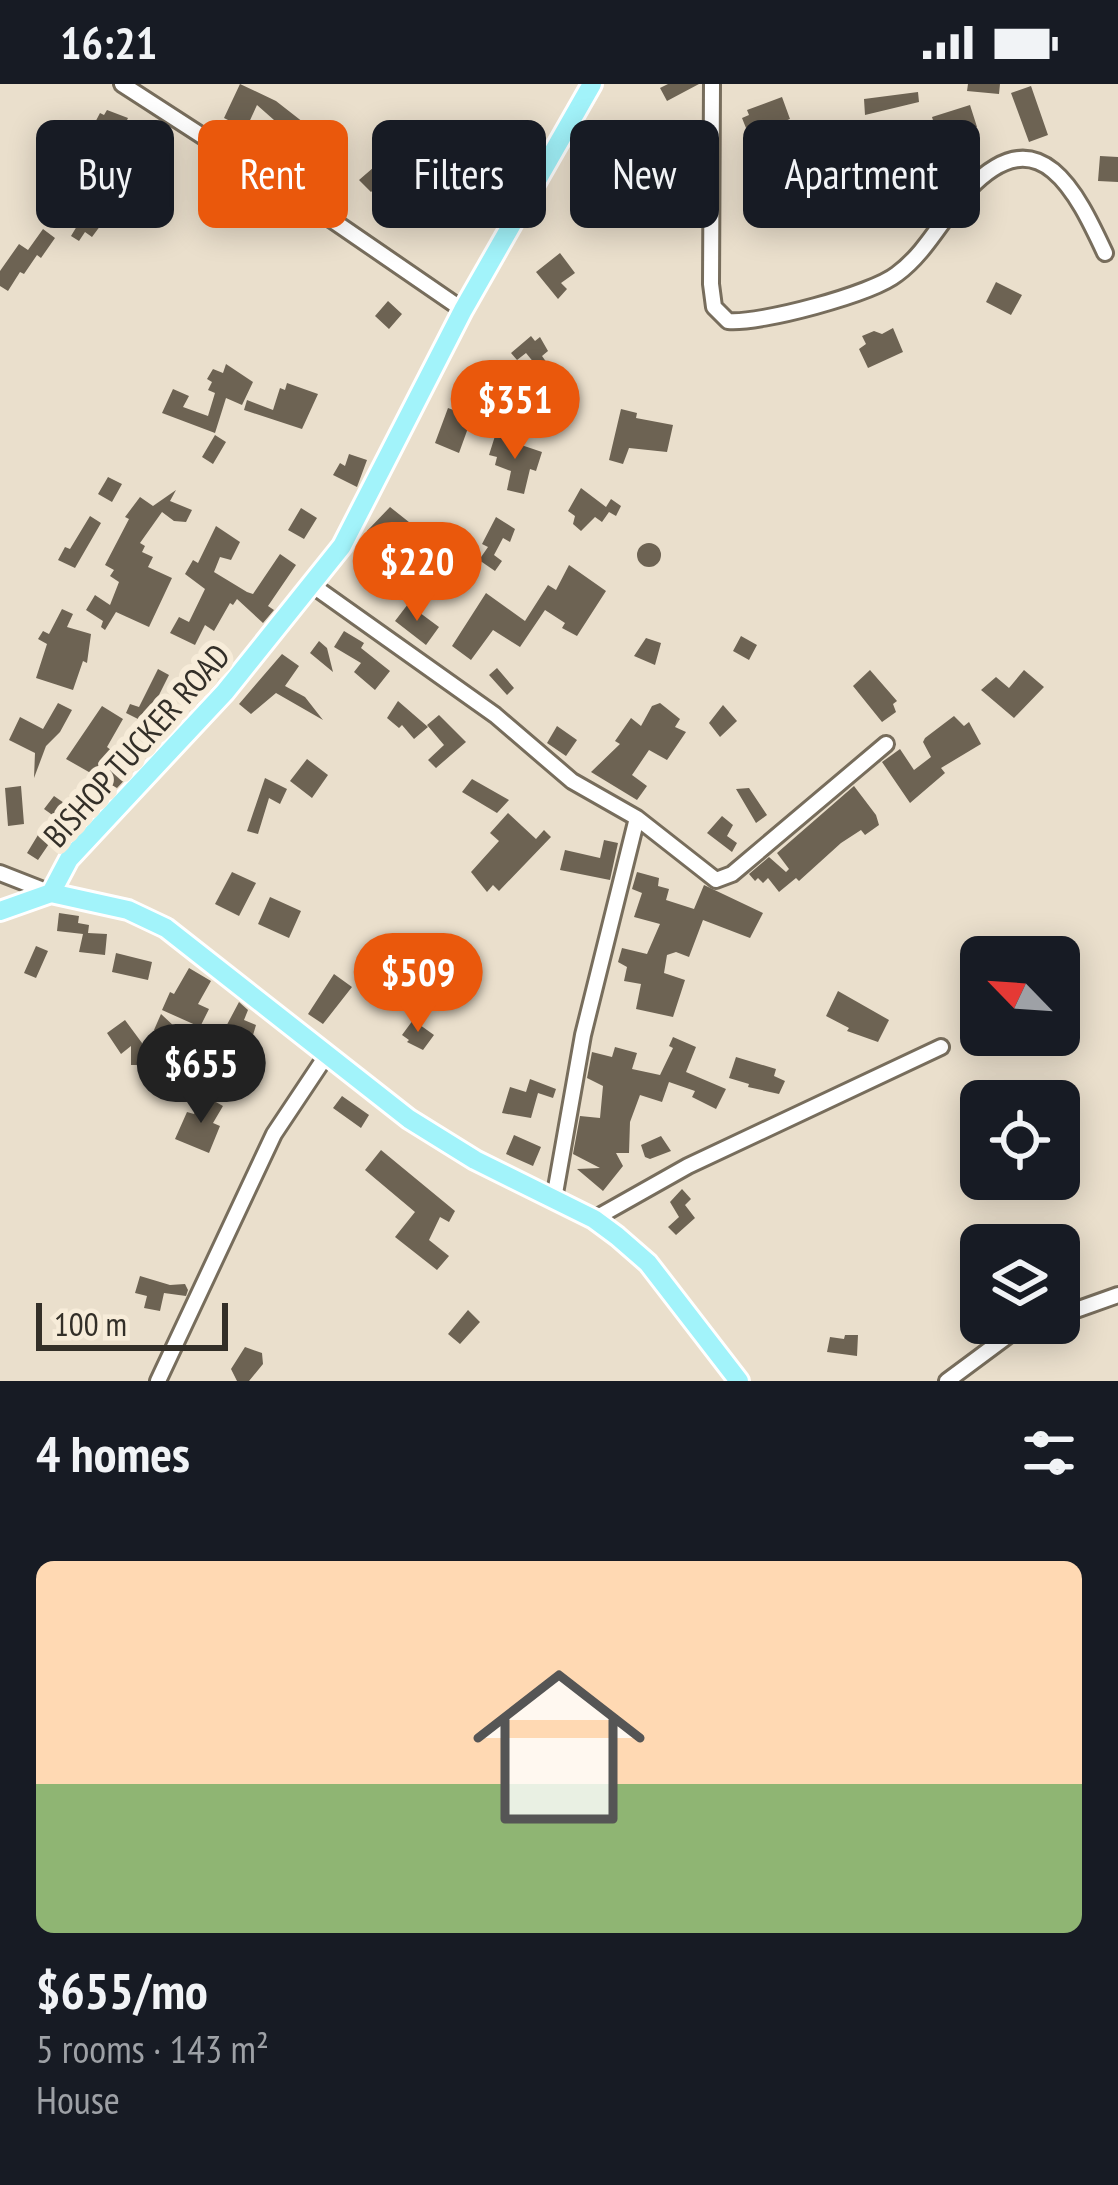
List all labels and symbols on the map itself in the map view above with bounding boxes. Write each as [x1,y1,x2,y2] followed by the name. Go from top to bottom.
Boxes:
[444,360,586,462] pin: $351
[346,522,488,624] pin: $220
[33,634,239,856] street label: BISHOP TUCKER ROAD
[347,933,489,1035] pin: $509
[960,936,1080,1056] north arrow
[130,1024,272,1126] pin: $655
[36,1297,228,1350] scale bar

